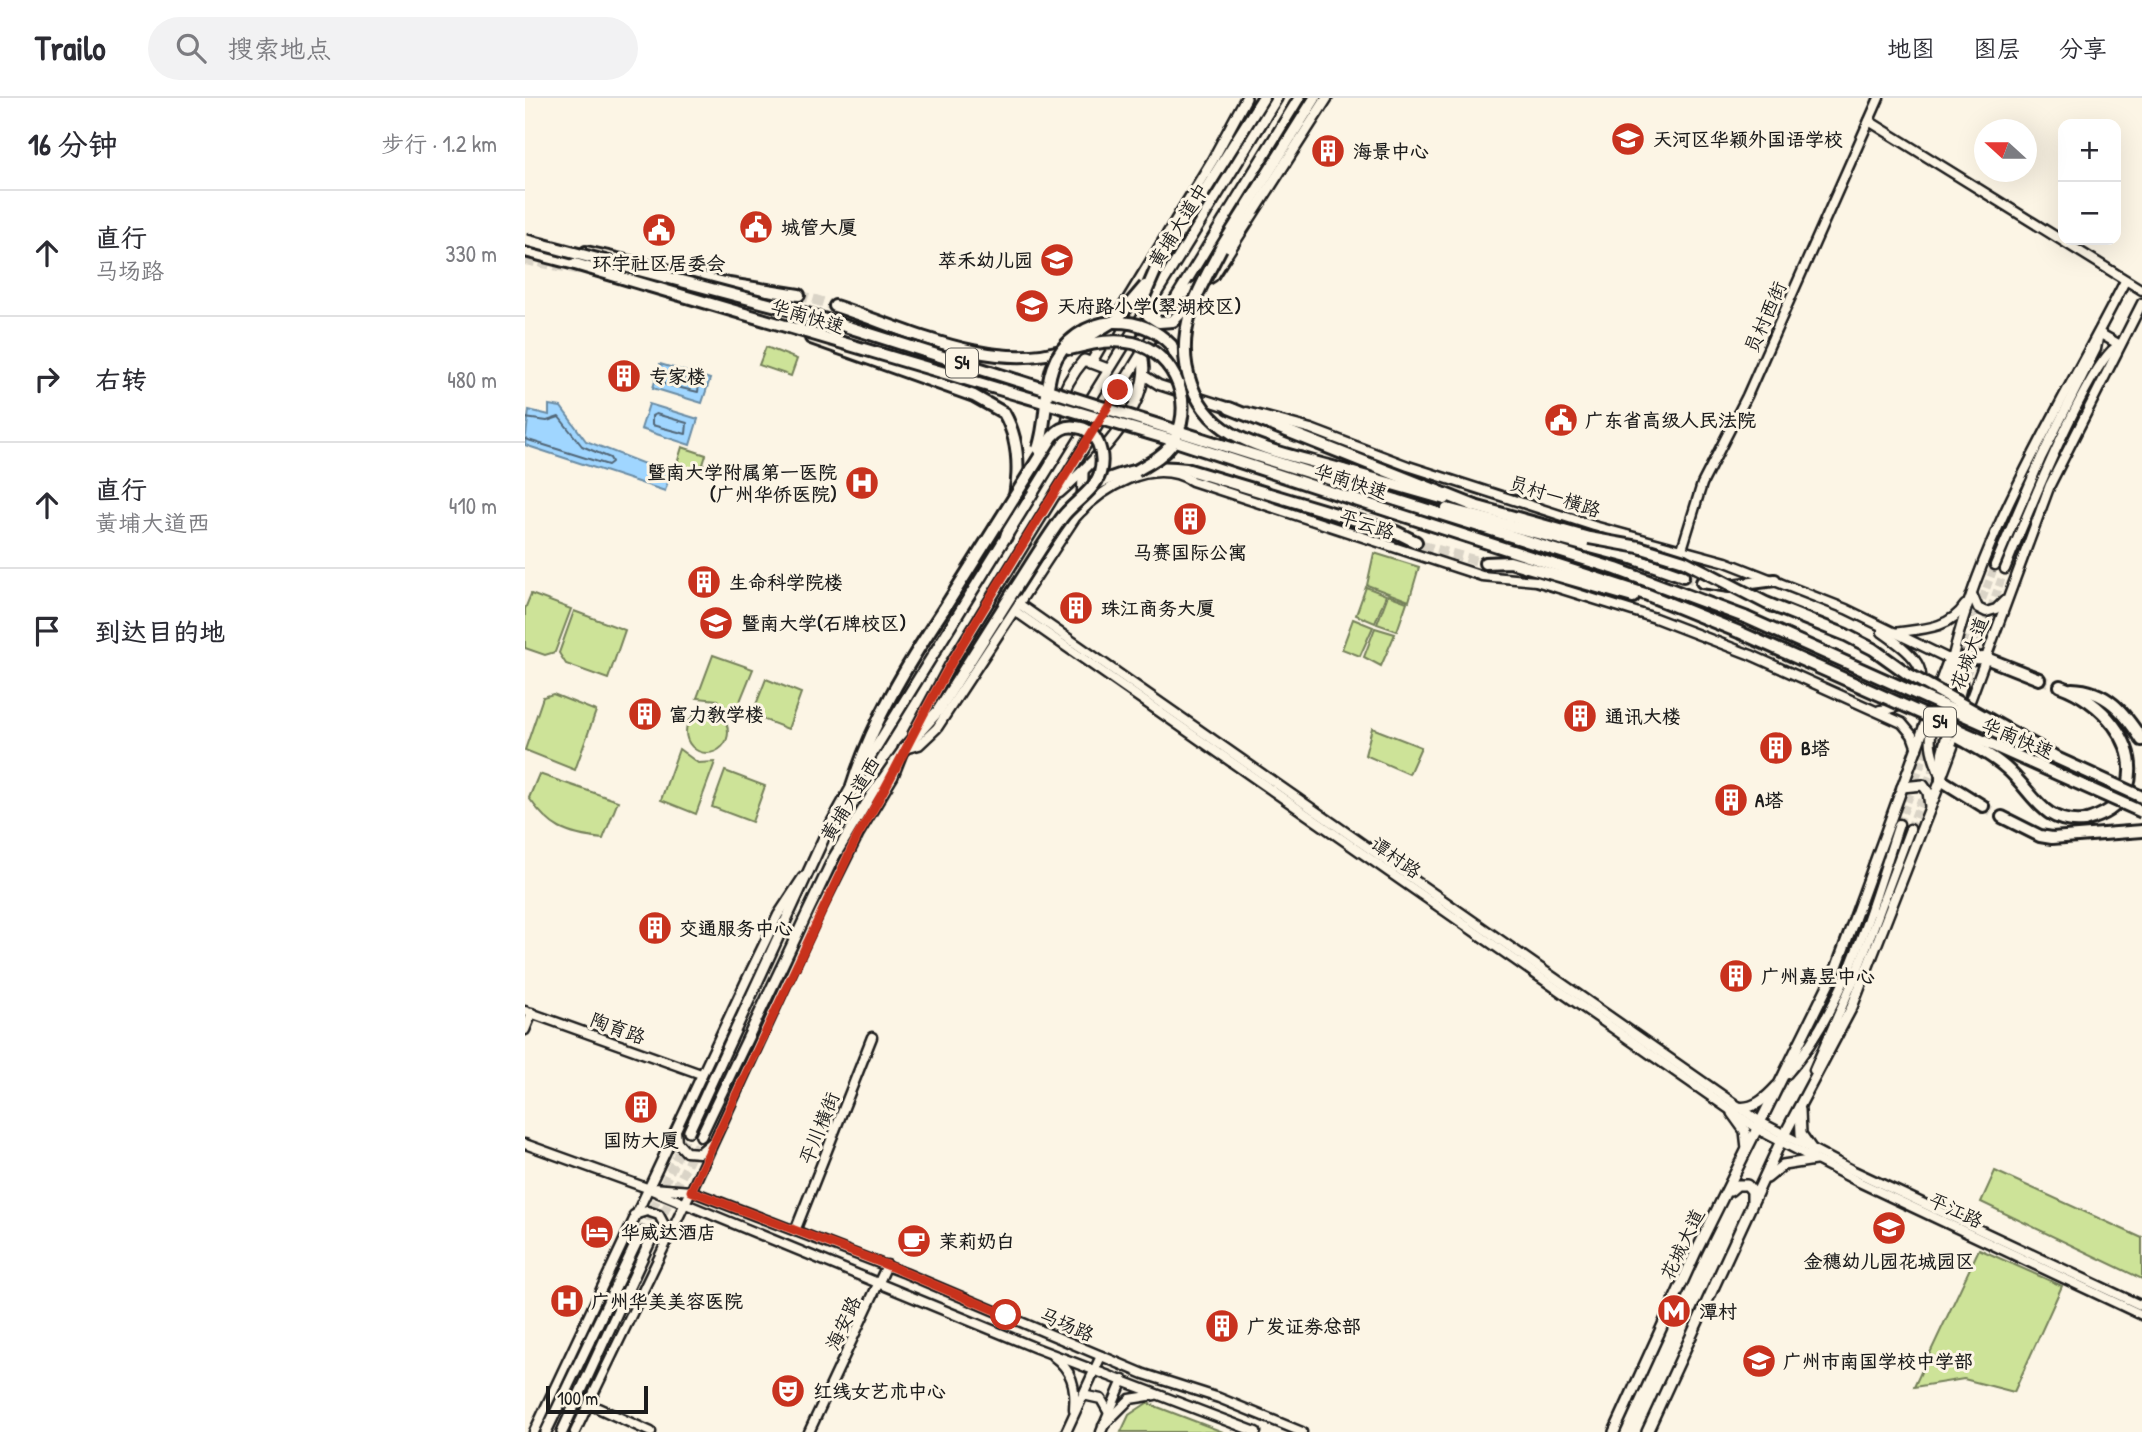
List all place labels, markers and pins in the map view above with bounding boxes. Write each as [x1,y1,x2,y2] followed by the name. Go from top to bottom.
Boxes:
[1609,120,1647,158] school or university icon: 天河区华颖外国语学校
[1653,126,1843,152] place label: 天河区华颖外国语学校
[1309,132,1347,170] building icon: 海景中心
[1353,138,1429,164] place label: 海景中心
[737,208,775,246] public building icon: 城管大厦
[640,211,678,249] public building icon: 环宇社区居委会
[781,214,857,240] place label: 城管大厦
[1038,241,1076,279] school or university icon: 萃禾幼儿园
[938,247,1033,273] place label: 萃禾幼儿园
[592,250,726,276] place label: 环宇社区居委会
[1013,287,1051,325] school or university icon: 天府路小学(翠湖校区)
[1057,293,1241,319] place label: 天府路小学(翠湖校区)
[605,357,643,395] building icon: 专家楼
[649,363,706,389] place label: 专家楼
[1542,401,1580,439] public building icon: 广东省高级人民法院
[1585,407,1756,433] place label: 广东省高级人民法院
[647,459,837,507] place label: 暨南大学附属第一医院 (广州华侨医院)
[843,464,881,502] hospital icon: 暨南大学附属第一医院 (广州华侨医院)
[1171,500,1209,538] building icon: 马赛国际公寓
[1133,539,1247,565] place label: 马赛国际公寓
[685,563,723,601] building icon: 生命科学院楼
[729,569,843,595] place label: 生命科学院楼
[1057,589,1095,627] building icon: 珠江商务大厦
[1101,595,1215,621] place label: 珠江商务大厦
[697,604,735,642] school or university icon: 暨南大学(石牌校区)
[741,610,906,636] place label: 暨南大学(石牌校区)
[626,695,664,733] building icon: 富力教学楼
[1561,697,1599,735] building icon: 通讯大楼
[669,701,764,727] place label: 富力教学楼
[1605,703,1681,729] place label: 通讯大楼
[1757,729,1795,767] building icon: B塔
[1801,735,1830,761] place label: B塔
[1712,781,1750,819] building icon: A塔
[1755,787,1783,813] place label: A塔
[636,909,674,947] building icon: 交通服务中心
[679,915,793,941] place label: 交通服务中心
[1717,957,1755,995] building icon: 广州嘉昱中心
[1761,963,1875,989] place label: 广州嘉昱中心
[622,1088,660,1126] building icon: 国防大厦
[603,1127,679,1153] place label: 国防大厦
[1870,1209,1908,1247] school or university icon: 金穗幼儿园花城园区
[578,1213,616,1251] hotel icon: 华威达酒店
[621,1219,716,1245] place label: 华威达酒店
[895,1222,933,1260] cafe icon: 茉莉奶白
[939,1228,1015,1254] place label: 茉莉奶白
[1803,1248,1975,1274] place label: 金穗幼儿园花城园区
[548,1282,586,1320] hospital icon: 广州华美美容医院
[591,1288,743,1314] place label: 广州华美美容医院
[1655,1292,1693,1330] metro station icon: 潭村
[1699,1298,1737,1324] place label: 潭村
[1203,1307,1241,1345] building icon: 广发证券总部
[1247,1313,1361,1339] place label: 广发证券总部
[1740,1342,1778,1380] school or university icon: 广州市南国学校中学部
[1783,1348,1973,1374] place label: 广州市南国学校中学部
[769,1372,807,1410] theatre icon: 红线女艺术中心
[813,1378,946,1404] place label: 红线女艺术中心

